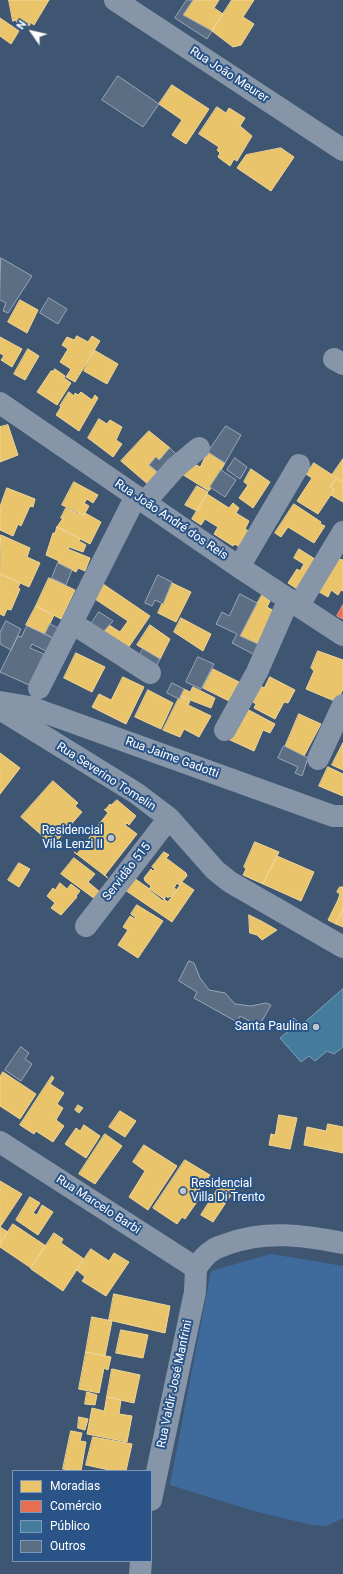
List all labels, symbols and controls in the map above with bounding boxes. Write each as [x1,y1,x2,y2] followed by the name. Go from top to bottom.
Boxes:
[12,12,52,52] north arrow
[14,18,29,32] text: N
[187,44,271,106] street label: Rua João Meurer
[112,477,230,563] street label: Rua João André dos Reis
[123,734,221,782] street label: Rua Jaime Gadotti
[54,740,158,814] street label: Rua Severino Tomelin
[42,824,103,852] place label: Residencial Vila Lenzi II
[106,833,116,843] marker: Residencial Vila Lenzi II
[100,840,154,904] street label: Servidão 515
[235,1020,308,1034] place label: Santa Paulina
[311,1022,321,1032] marker: Santa Paulina
[53,1172,143,1238] street label: Rua Marcelo Barbi
[191,1177,265,1205] place label: Residencial Villa Di Trento
[178,1186,188,1196] marker: Residencial Villa Di Trento
[154,1319,196,1449] street label: Rua Valdir José Manfrini
[12,1470,152,1562] legend
[50,1479,100,1493] text: Moradias
[50,1499,102,1513] text: Comércio
[50,1519,90,1533] text: Público
[50,1539,86,1553] text: Outros

